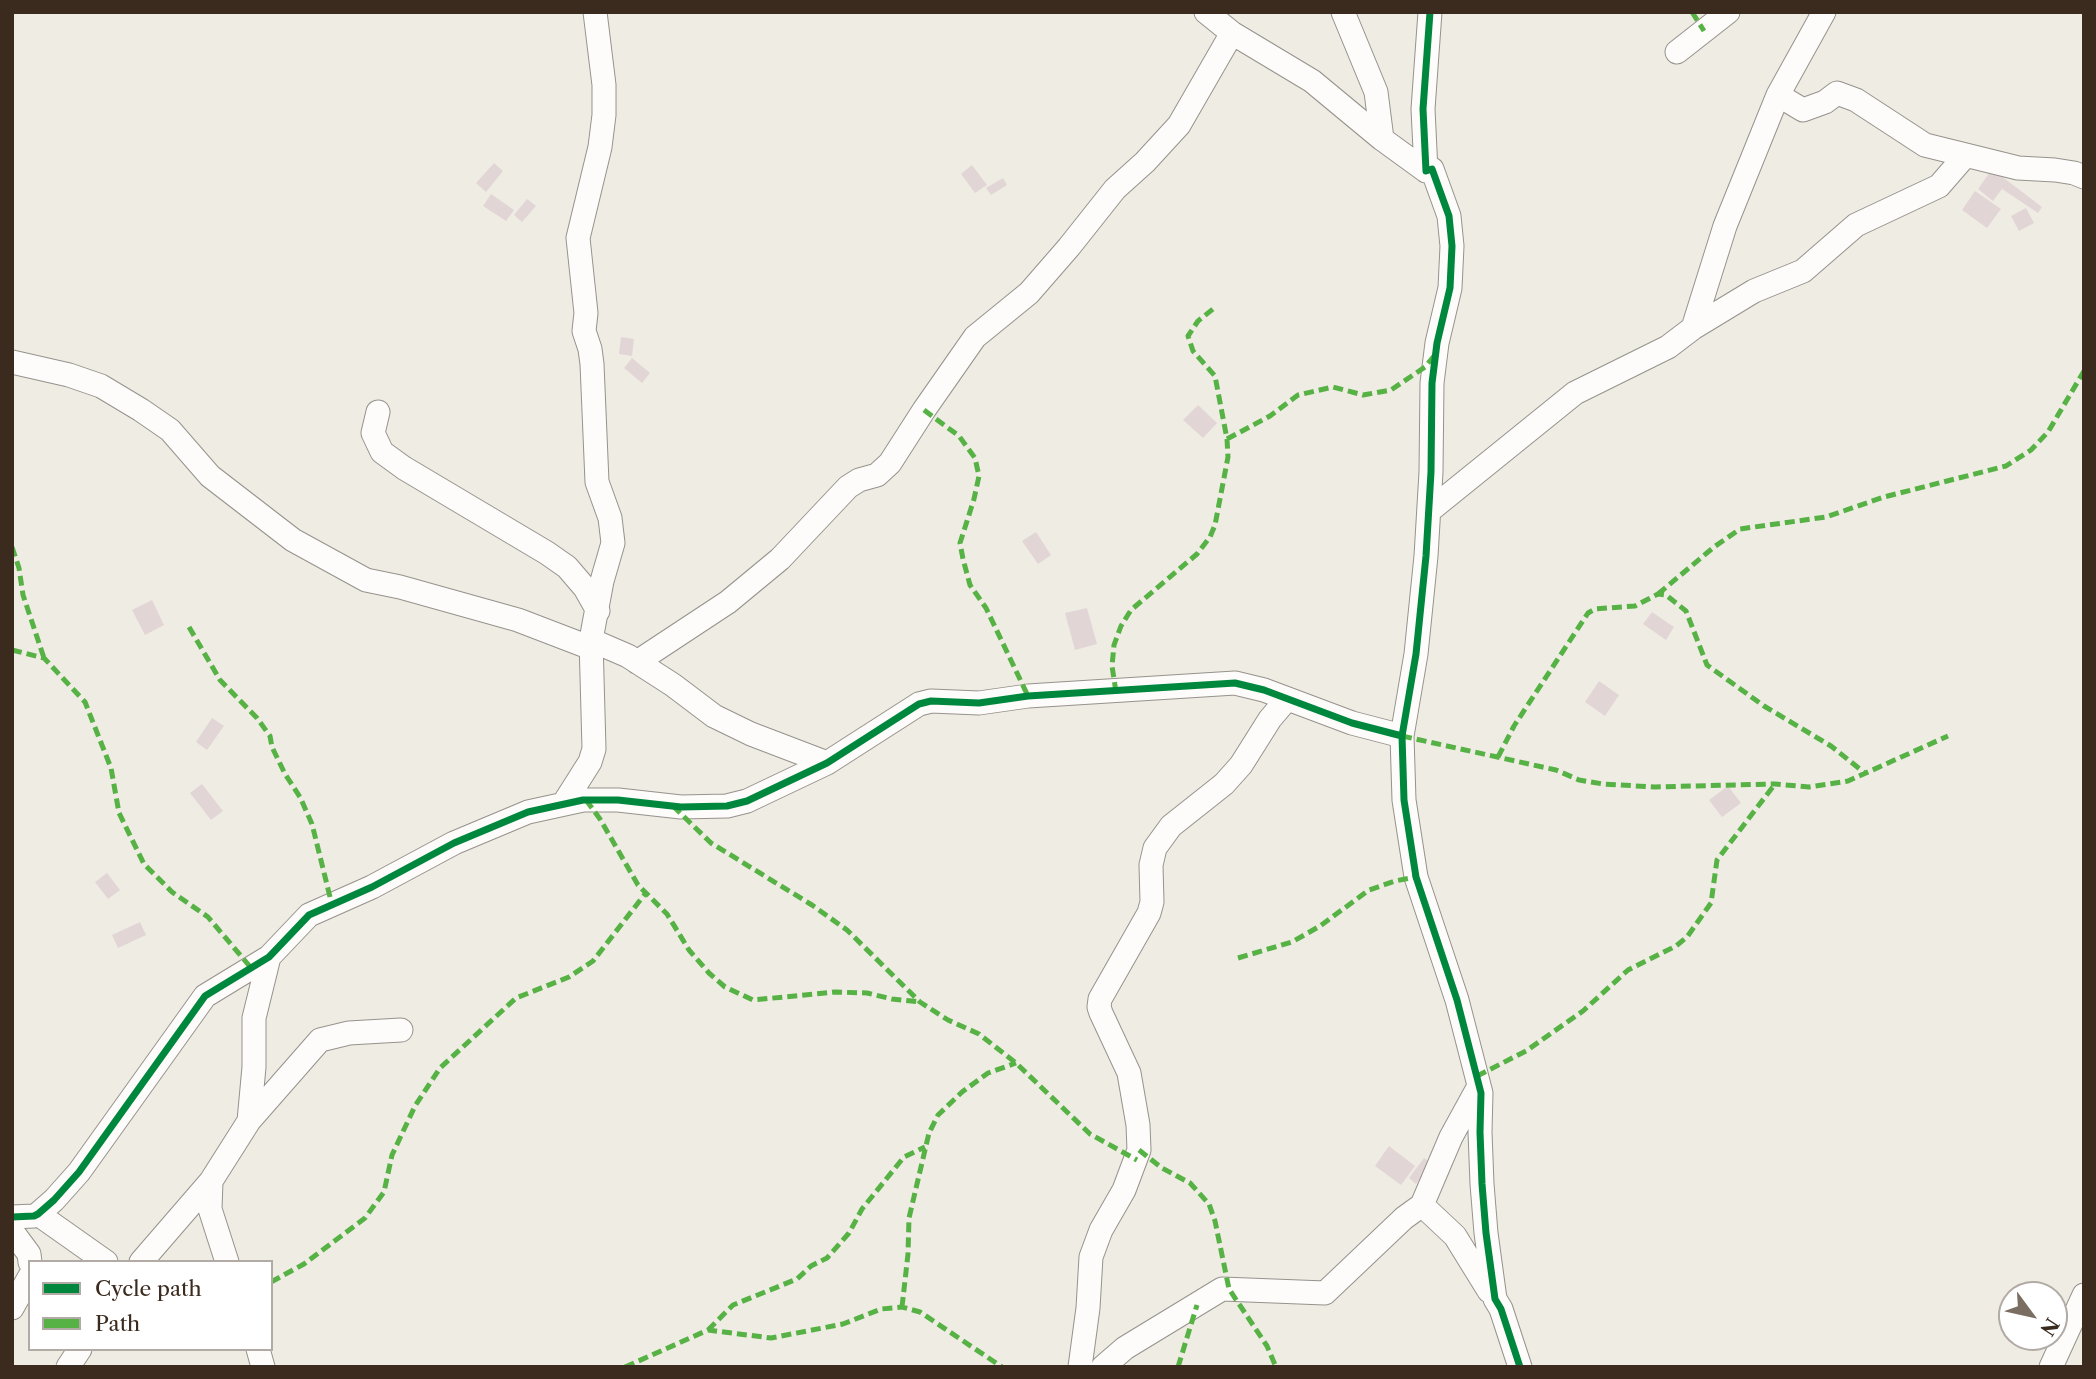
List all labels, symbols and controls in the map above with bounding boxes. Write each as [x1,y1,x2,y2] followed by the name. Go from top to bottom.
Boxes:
[28,1260,273,1351] legend
[95,1276,202,1301] text: Cycle path
[1998,1281,2068,1351] north arrow
[95,1311,140,1336] text: Path
[2035,1313,2064,1340] text: N

